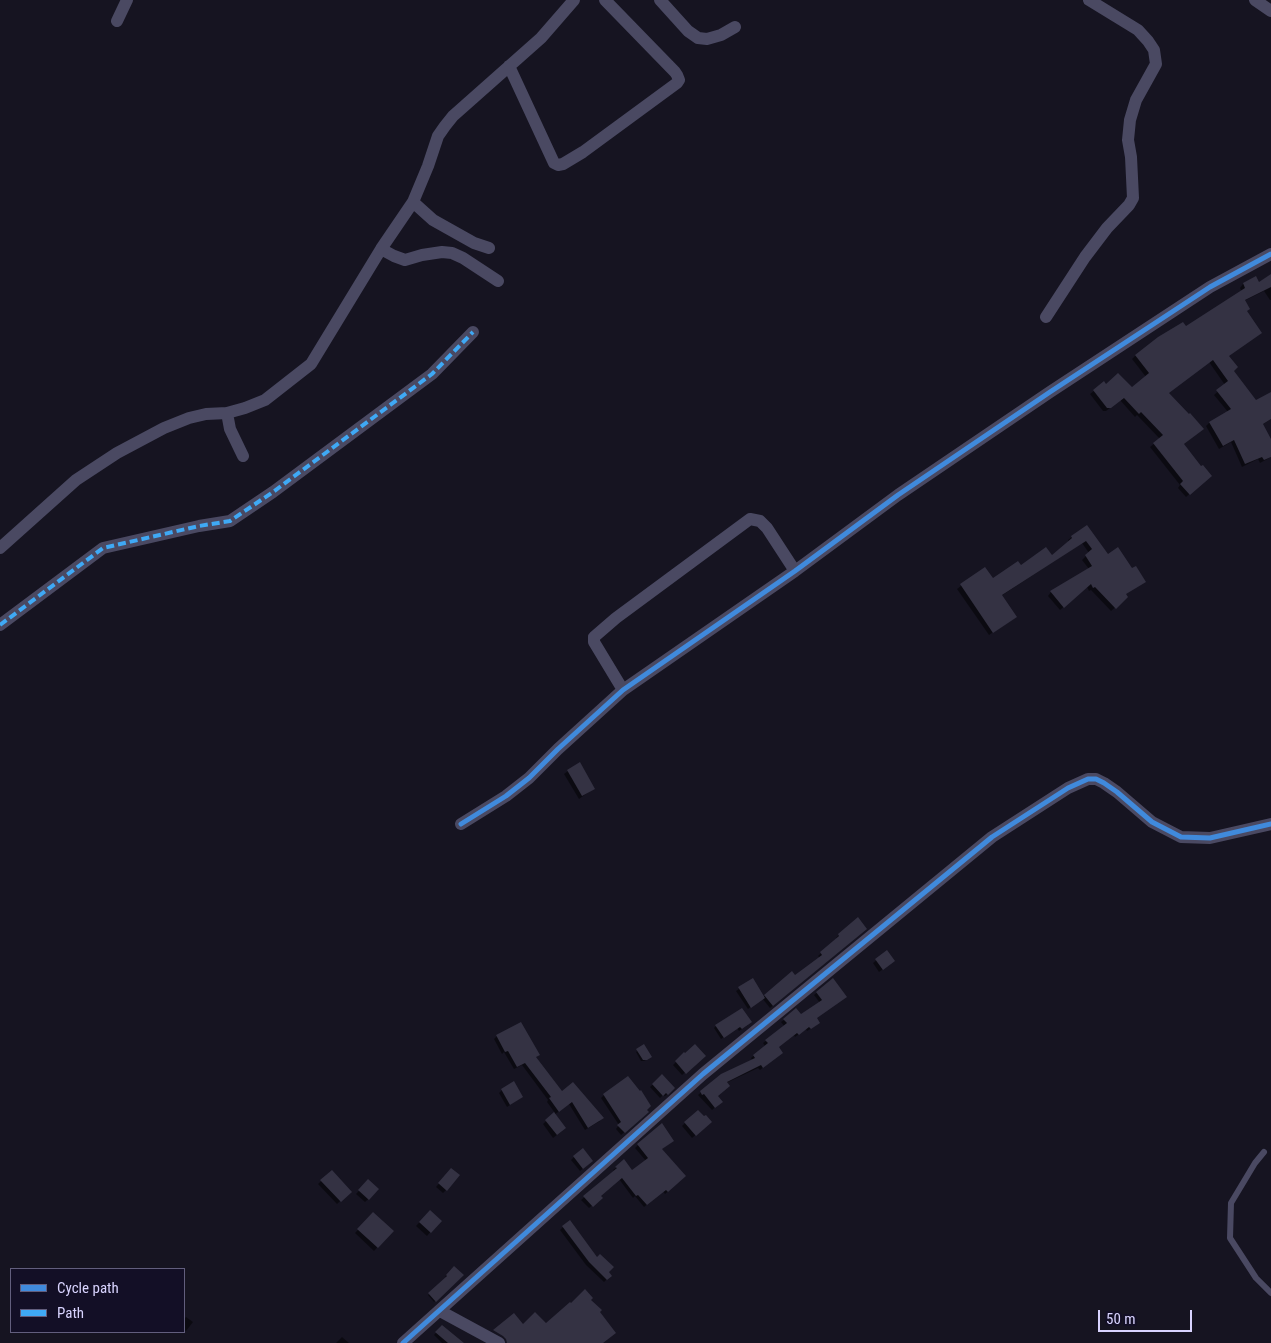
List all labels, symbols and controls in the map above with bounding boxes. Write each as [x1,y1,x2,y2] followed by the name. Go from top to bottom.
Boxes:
[10,1268,185,1333] legend
[57,1279,119,1297] text: Cycle path
[1101,1300,1195,1332] scale bar
[57,1304,84,1322] text: Path
[1106,1310,1136,1328] text: 50 m

